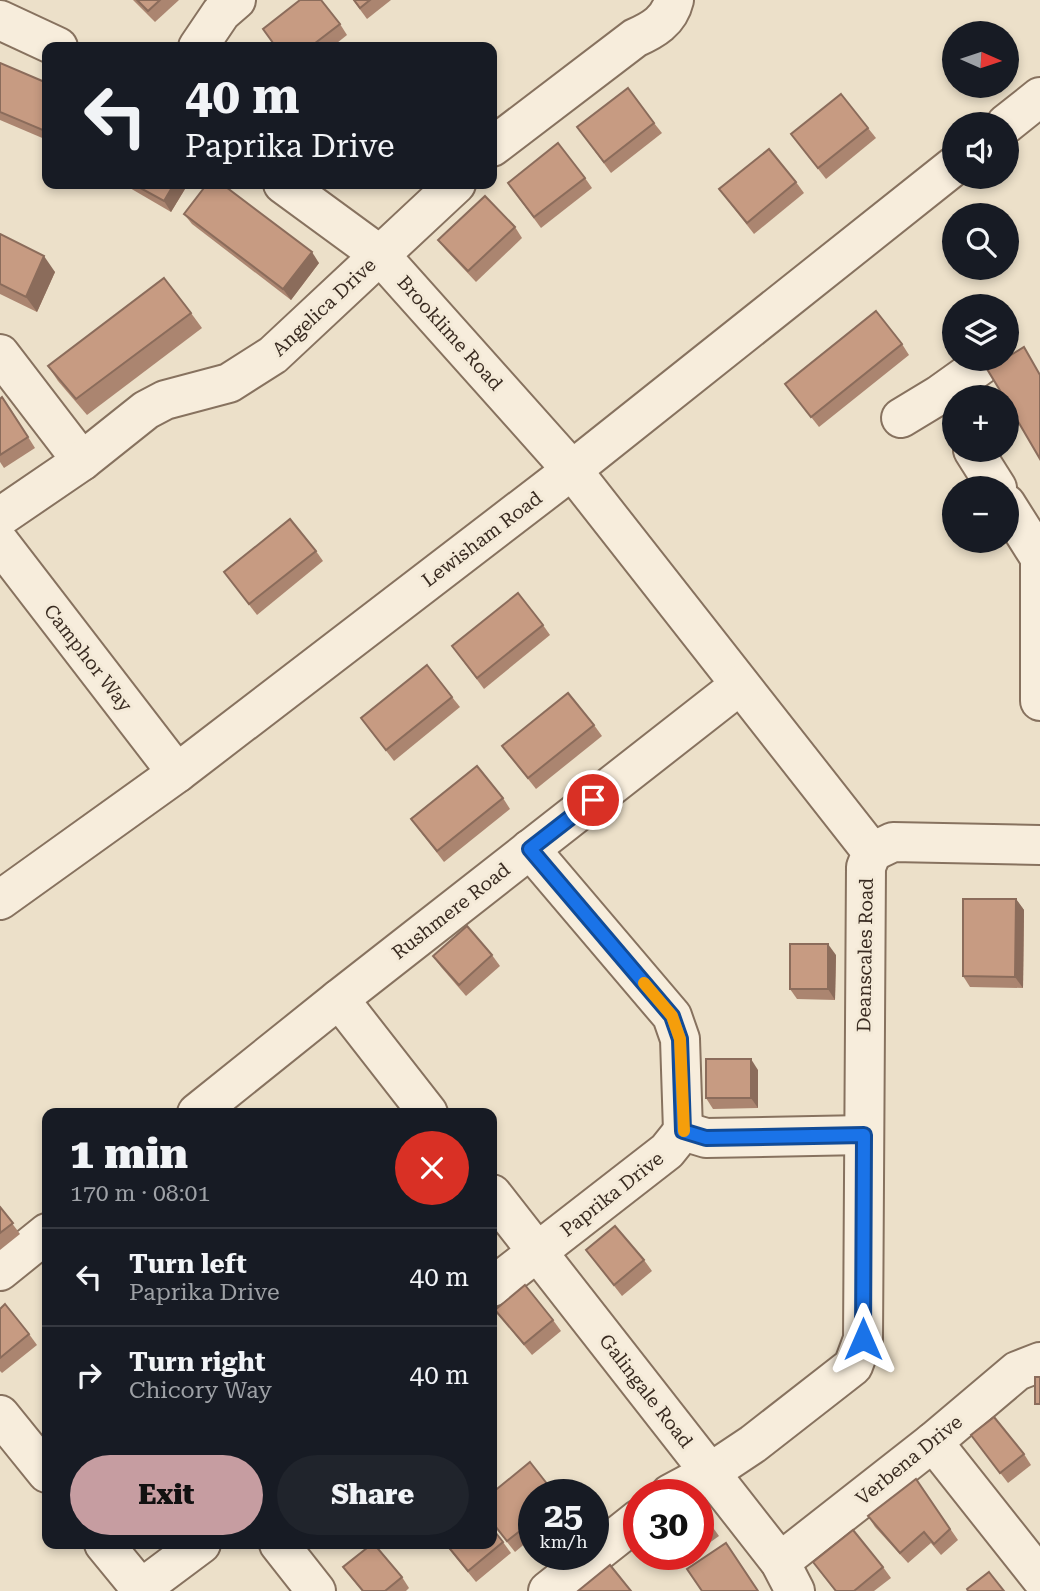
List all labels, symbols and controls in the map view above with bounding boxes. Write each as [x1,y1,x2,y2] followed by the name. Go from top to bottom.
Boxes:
[942,21,1018,98] north arrow
[942,21,1019,553] map controls
[185,68,300,125] text: 40 m
[70,70,161,161] icon: left
[942,112,1019,189] button: sound
[185,127,395,165] text: Paprika Drive
[942,203,1019,280] button: search
[267,253,381,361] street label: Angelica Drive
[392,271,508,395] street label: Brooklime Road
[942,294,1019,371] button: layers
[942,385,1019,462] button: +
[942,476,1019,553] button: −
[417,486,547,592] street label: Lewisham Road
[39,600,137,717] street label: Camphor Way
[563,770,623,830] pin
[574,781,612,819] icon: arrive
[387,858,515,964] street label: Rushmere Road
[852,878,878,1032] street label: Deanscales Road
[70,1129,188,1178] text: 1 min
[395,1131,469,1205] button: close
[556,1147,668,1241] street label: Paprika Drive
[70,1180,210,1207] text: 170 m · 08:01
[129,1249,247,1279] text: Turn left
[70,1258,108,1296] icon: left
[410,1262,469,1292] text: 40 m
[129,1279,280,1306] text: Paprika Drive
[826,1302,900,1376] position arrow
[594,1329,698,1453] street label: Galingale Road
[129,1347,265,1377] text: Turn right
[70,1356,108,1394] icon: right
[410,1360,469,1390] text: 40 m
[129,1377,272,1404] text: Chicory Way
[851,1410,967,1510] street label: Verbena Drive
[70,1455,263,1535] button: Exit
[277,1455,469,1535] button: Share
[623,1479,714,1570] speed limit sign: 30
[544,1495,583,1536] text: 25
[539,1531,588,1552] text: km/h

